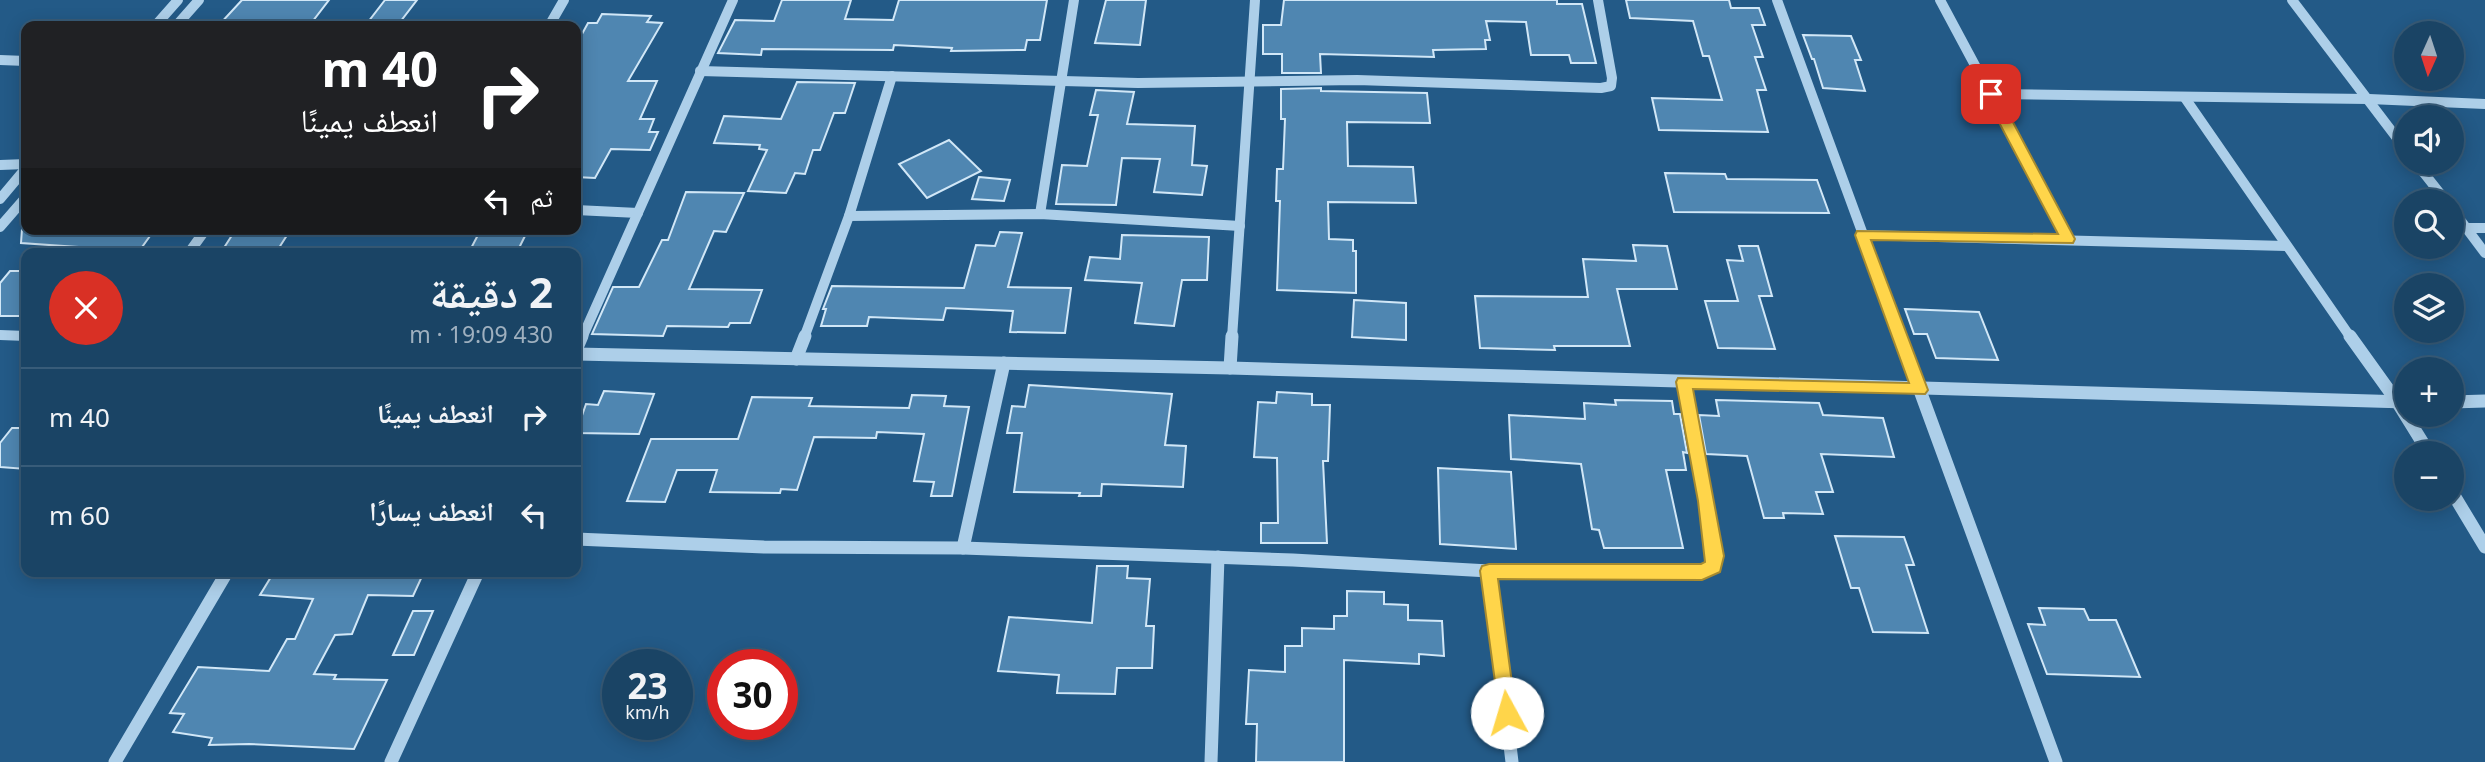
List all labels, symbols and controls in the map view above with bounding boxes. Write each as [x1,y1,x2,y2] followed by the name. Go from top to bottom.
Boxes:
[2394,21,2464,91] north arrow
[2394,21,2464,511] map controls
[321,35,438,101] text: 40 m
[462,49,553,140] icon: right
[1961,64,2021,124] pin
[1972,75,2010,113] icon: arrive
[301,98,438,141] text: انعطف يمينًا
[2394,105,2464,175] button: sound
[530,179,553,215] text: ثم
[478,182,516,220] icon: left
[2394,189,2464,259] button: search
[430,263,553,320] text: 2 دقيقة
[49,271,123,345] button: close
[2394,273,2464,343] button: layers
[409,318,553,350] text: 430 m · 19:09
[2394,357,2464,427] button: +
[377,395,494,431] text: انعطف يمينًا
[515,398,553,436] icon: right
[49,399,110,435] text: 40 m
[2394,441,2464,511] button: −
[369,493,494,529] text: انعطف يسارًا
[515,496,553,534] icon: left
[49,497,110,533] text: 60 m
[707,649,798,740] speed limit sign: 30
[627,662,668,709] text: 23
[1470,676,1544,750] position arrow
[625,700,670,724] text: km/h

